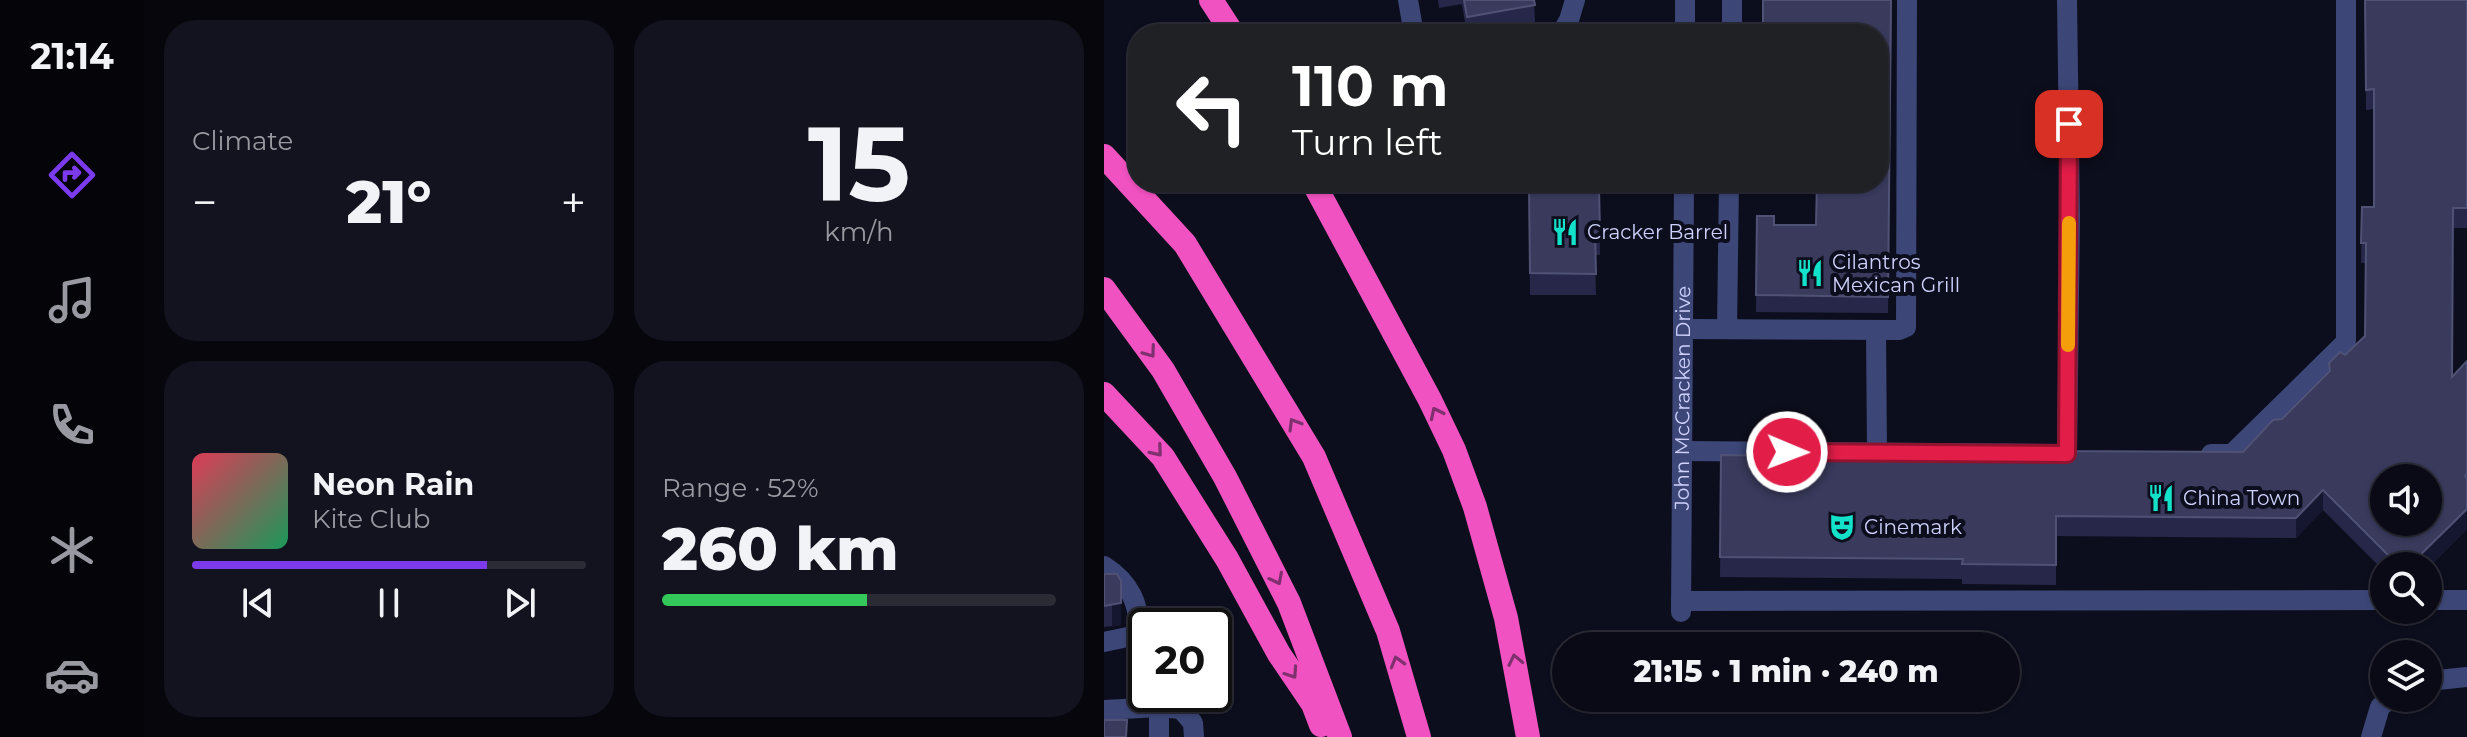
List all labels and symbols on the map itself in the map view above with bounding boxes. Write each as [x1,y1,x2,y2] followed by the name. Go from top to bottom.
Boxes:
[2035,90,2103,158] pin
[1550,217,1580,247] restaurant icon: Cracker Barrel
[1587,220,1728,244] place label: Cracker Barrel
[1832,250,1960,297] place label: Cilantros Mexican Grill
[1795,258,1825,288] restaurant icon: Cilantros Mexican Grill
[1670,286,1695,511] street label: John McCracken Drive
[1140,344,1155,358] one-way arrow
[1430,407,1446,421] one-way arrow
[1745,410,1829,494] position arrow
[1288,418,1303,433] one-way arrow
[1147,442,1162,456] one-way arrow
[2146,483,2176,513] restaurant icon: China Town
[2183,486,2300,510] place label: China Town
[1827,512,1857,542] theatre icon: Cinemark
[1864,515,1962,539] place label: Cinemark
[1267,570,1282,585] one-way arrow
[1128,608,1232,712] speed limit sign: 20
[1507,654,1524,667] one-way arrow
[1390,656,1406,670] one-way arrow
[1282,665,1297,679] one-way arrow

